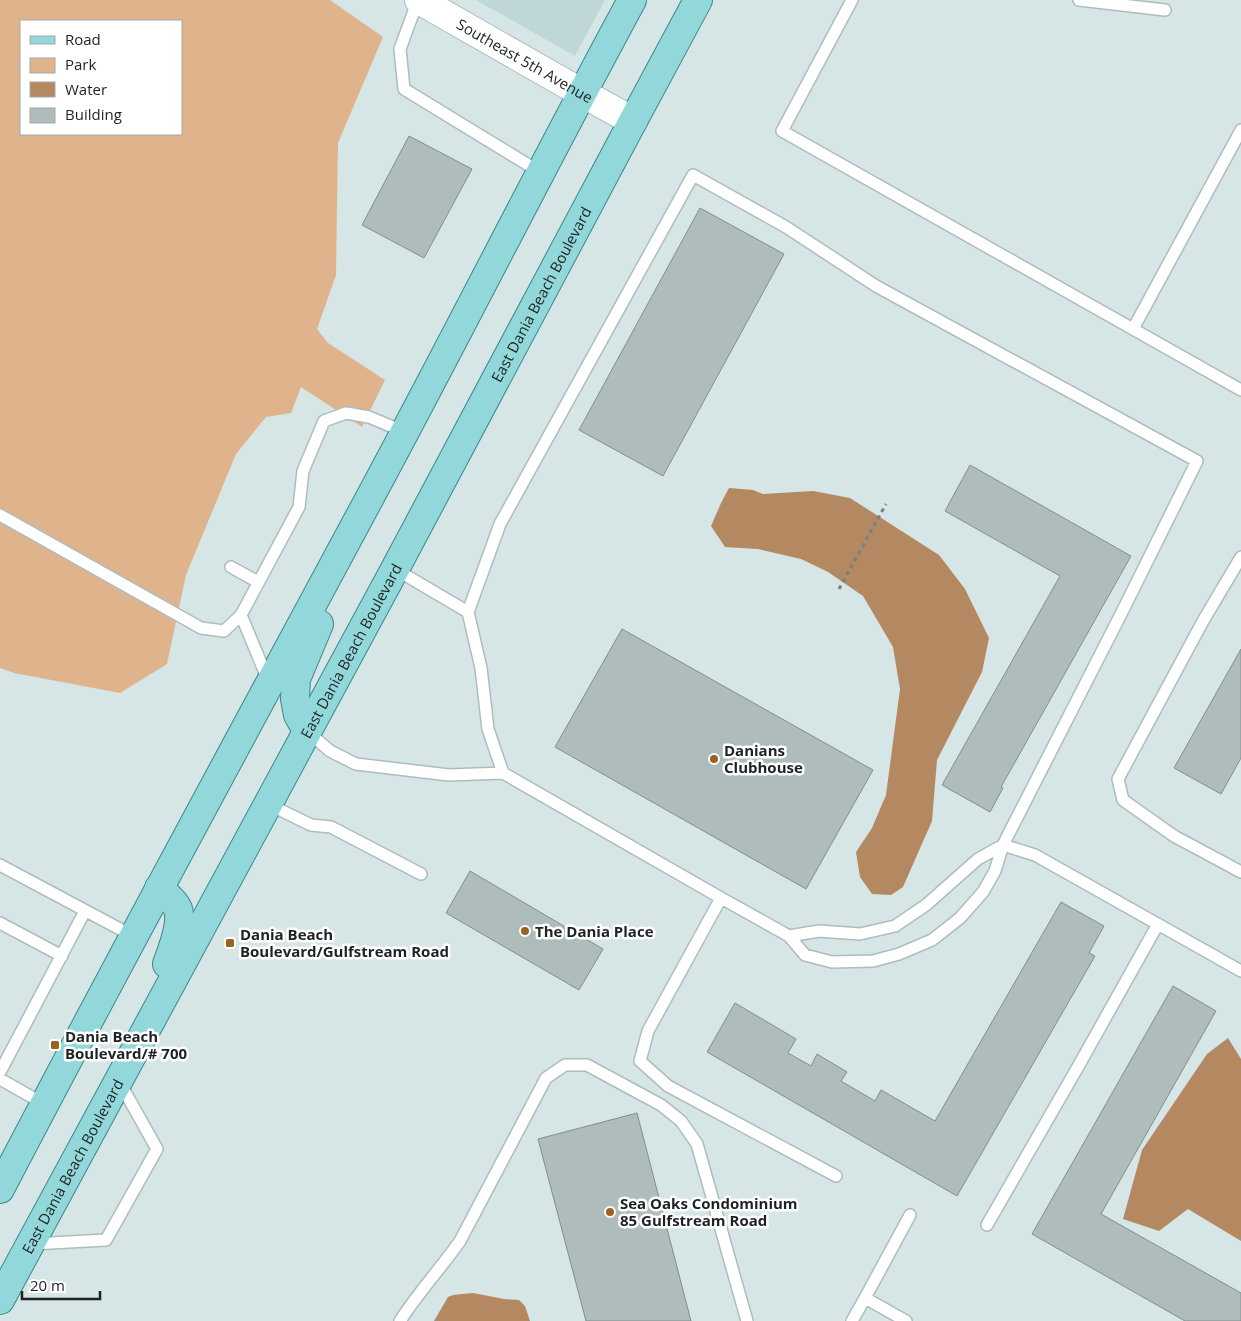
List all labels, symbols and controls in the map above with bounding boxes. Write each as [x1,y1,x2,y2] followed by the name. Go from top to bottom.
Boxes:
[453,14,597,107] street label: Southeast 5th Avenue
[20,20,182,135] legend
[65,29,101,49] text: Road
[65,54,96,74] text: Park
[65,79,107,99] text: Water
[65,104,122,124] text: Building
[486,203,596,385] street label: East Dania Beach Boulevard
[296,560,406,742] street label: East Dania Beach Boulevard
[724,740,803,777] place label: Danians Clubhouse
[708,753,720,765] marker: Danians Clubhouse
[535,921,654,941] place label: The Dania Place
[240,924,449,961] place label: Dania Beach Boulevard/Gulfstream Road
[519,925,531,937] marker: The Dania Place
[224,937,236,949] marker: Dania Beach Boulevard/Gulfstream Road
[65,1026,187,1063] place label: Dania Beach Boulevard/# 700
[49,1039,61,1051] marker: Dania Beach Boulevard/# 700
[17,1075,128,1257] street label: East Dania Beach Boulevard
[620,1193,798,1230] place label: Sea Oaks Condominium 85 Gulfstream Road
[604,1206,616,1218] marker: Sea Oaks Condominium 85 Gulfstream Road
[22,1268,100,1300] scale bar
[30,1275,65,1295] text: 20 m

